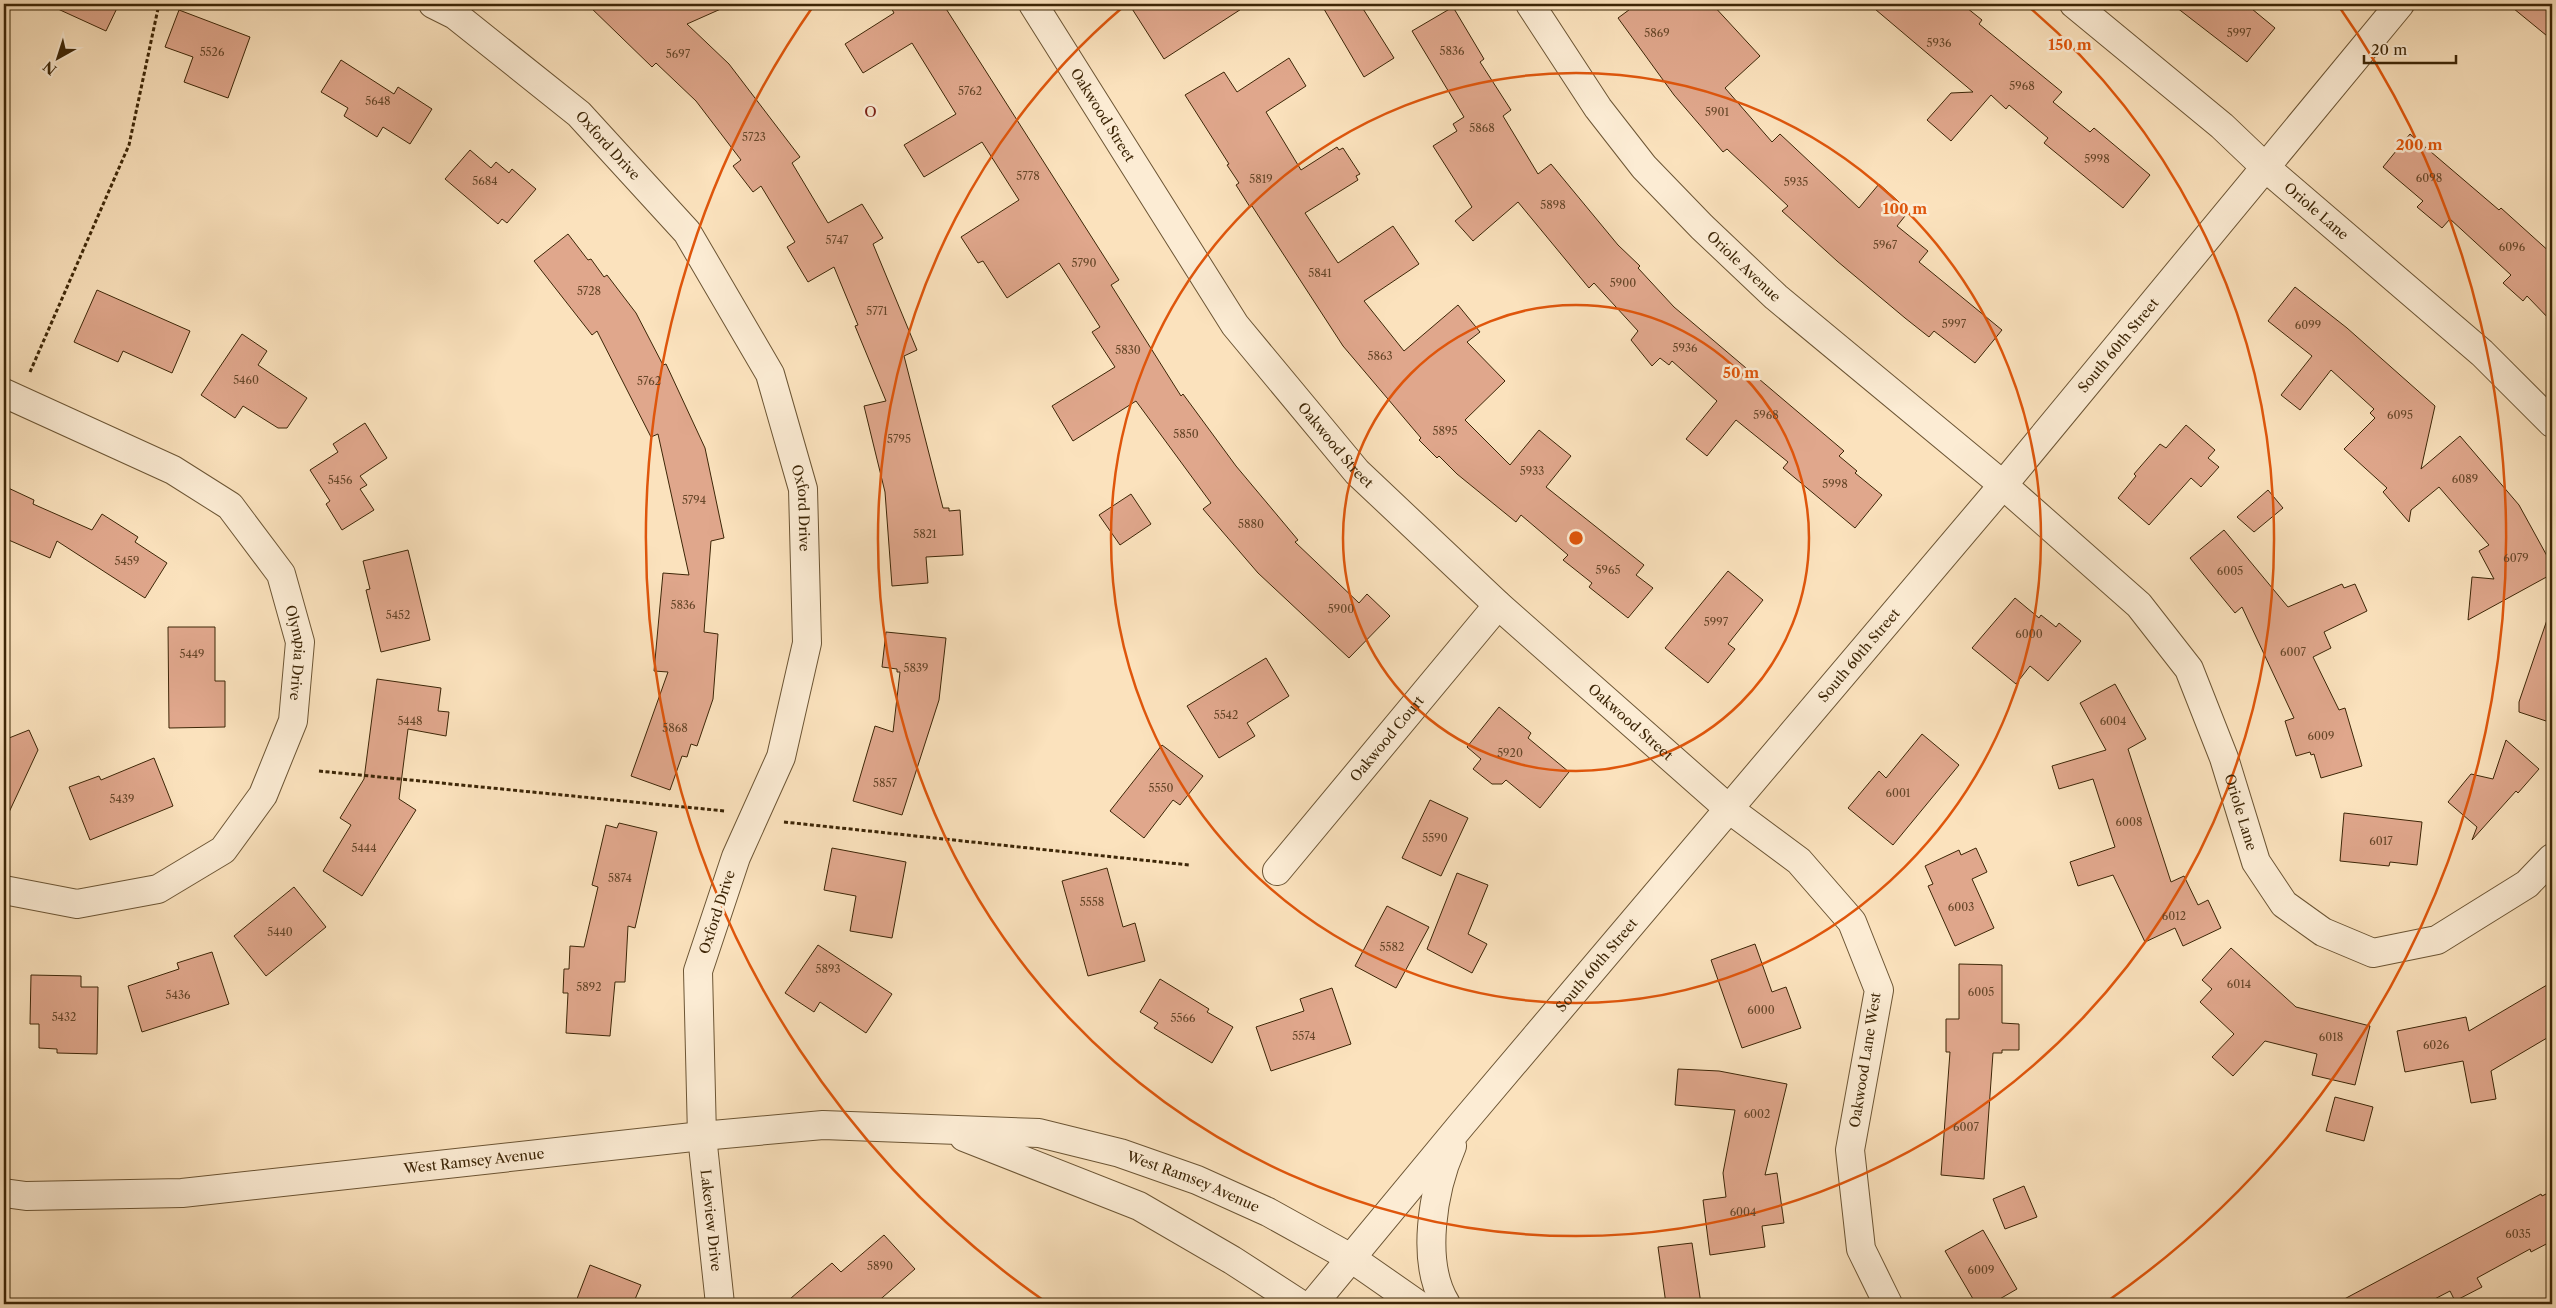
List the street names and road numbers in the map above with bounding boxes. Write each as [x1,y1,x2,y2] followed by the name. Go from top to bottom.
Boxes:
[1067,65,1139,165] street label: Oakwood Street
[572,107,644,184] street label: Oxford Drive
[2280,178,2353,244] street label: Oriole Lane
[1703,227,1785,306] street label: Oriole Avenue
[2074,294,2163,396] street label: South 60th Street
[1294,399,1377,492] street label: Oakwood Street
[787,462,814,552] street label: Oxford Drive
[281,603,309,701] street label: Olympia Drive
[1814,605,1904,706] street label: South 60th Street
[1584,680,1677,764] street label: Oakwood Street
[1346,692,1428,785] street label: Oakwood Court
[2220,772,2261,853] street label: Oriole Lane
[695,868,739,956] street label: Oxford Drive
[1552,914,1641,1016] street label: South 60th Street
[1845,991,1885,1129] street label: Oakwood Lane West
[402,1144,545,1178] street label: West Ramsey Avenue
[1124,1147,1263,1216] street label: West Ramsey Avenue
[697,1168,725,1272] street label: Lakeview Drive

